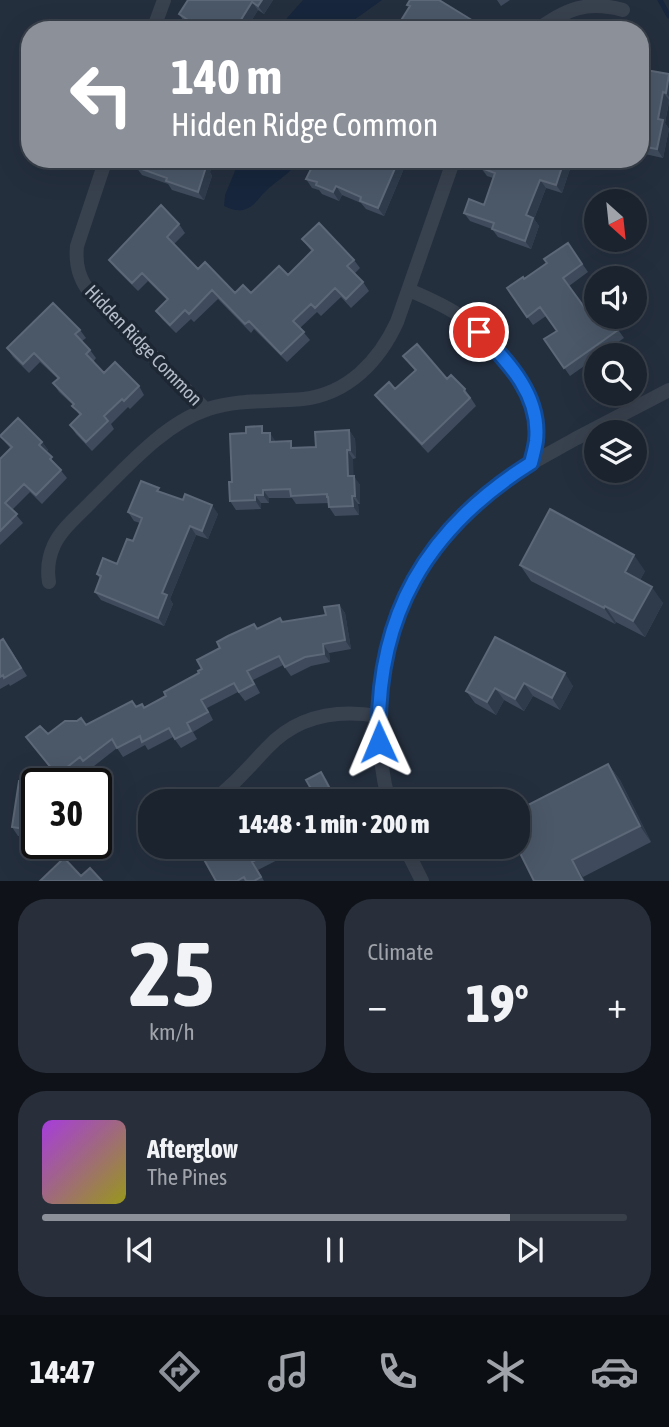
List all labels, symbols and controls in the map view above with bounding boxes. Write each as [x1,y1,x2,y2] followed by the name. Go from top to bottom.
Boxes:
[171,48,282,104] text: 140 m
[56,49,147,140] icon: left
[171,106,438,143] text: Hidden Ridge Common
[584,189,648,252] north arrow
[584,189,647,483] map controls
[584,266,647,329] button: sound
[81,280,207,410] street label: Hidden Ridge Common
[449,302,509,362] pin
[460,313,498,351] icon: arrive
[584,343,647,406] button: search
[584,420,647,483] button: layers
[342,705,416,779] position arrow
[21,768,112,859] speed limit sign: 30
[239,809,429,839] text: 14:48 · 1 min · 200 m
[129,921,215,1025] text: 25
[368,939,433,965] text: Climate
[466,973,529,1033] text: 19°
[368,983,387,1026] text: −
[607,983,627,1026] text: +
[149,1019,195,1045] text: km/h
[147,1134,238,1164] text: Afterglow
[147,1164,227,1190] text: The Pines
[121,1231,159,1269] icon: previous
[316,1231,354,1269] icon: pause
[511,1231,549,1269] icon: next
[155,1347,204,1396] icon: directions
[264,1347,313,1396] icon: music
[373,1347,422,1396] icon: phone
[481,1347,530,1396] icon: climate
[590,1347,639,1396] icon: car
[30,1353,96,1390] text: 14:47

